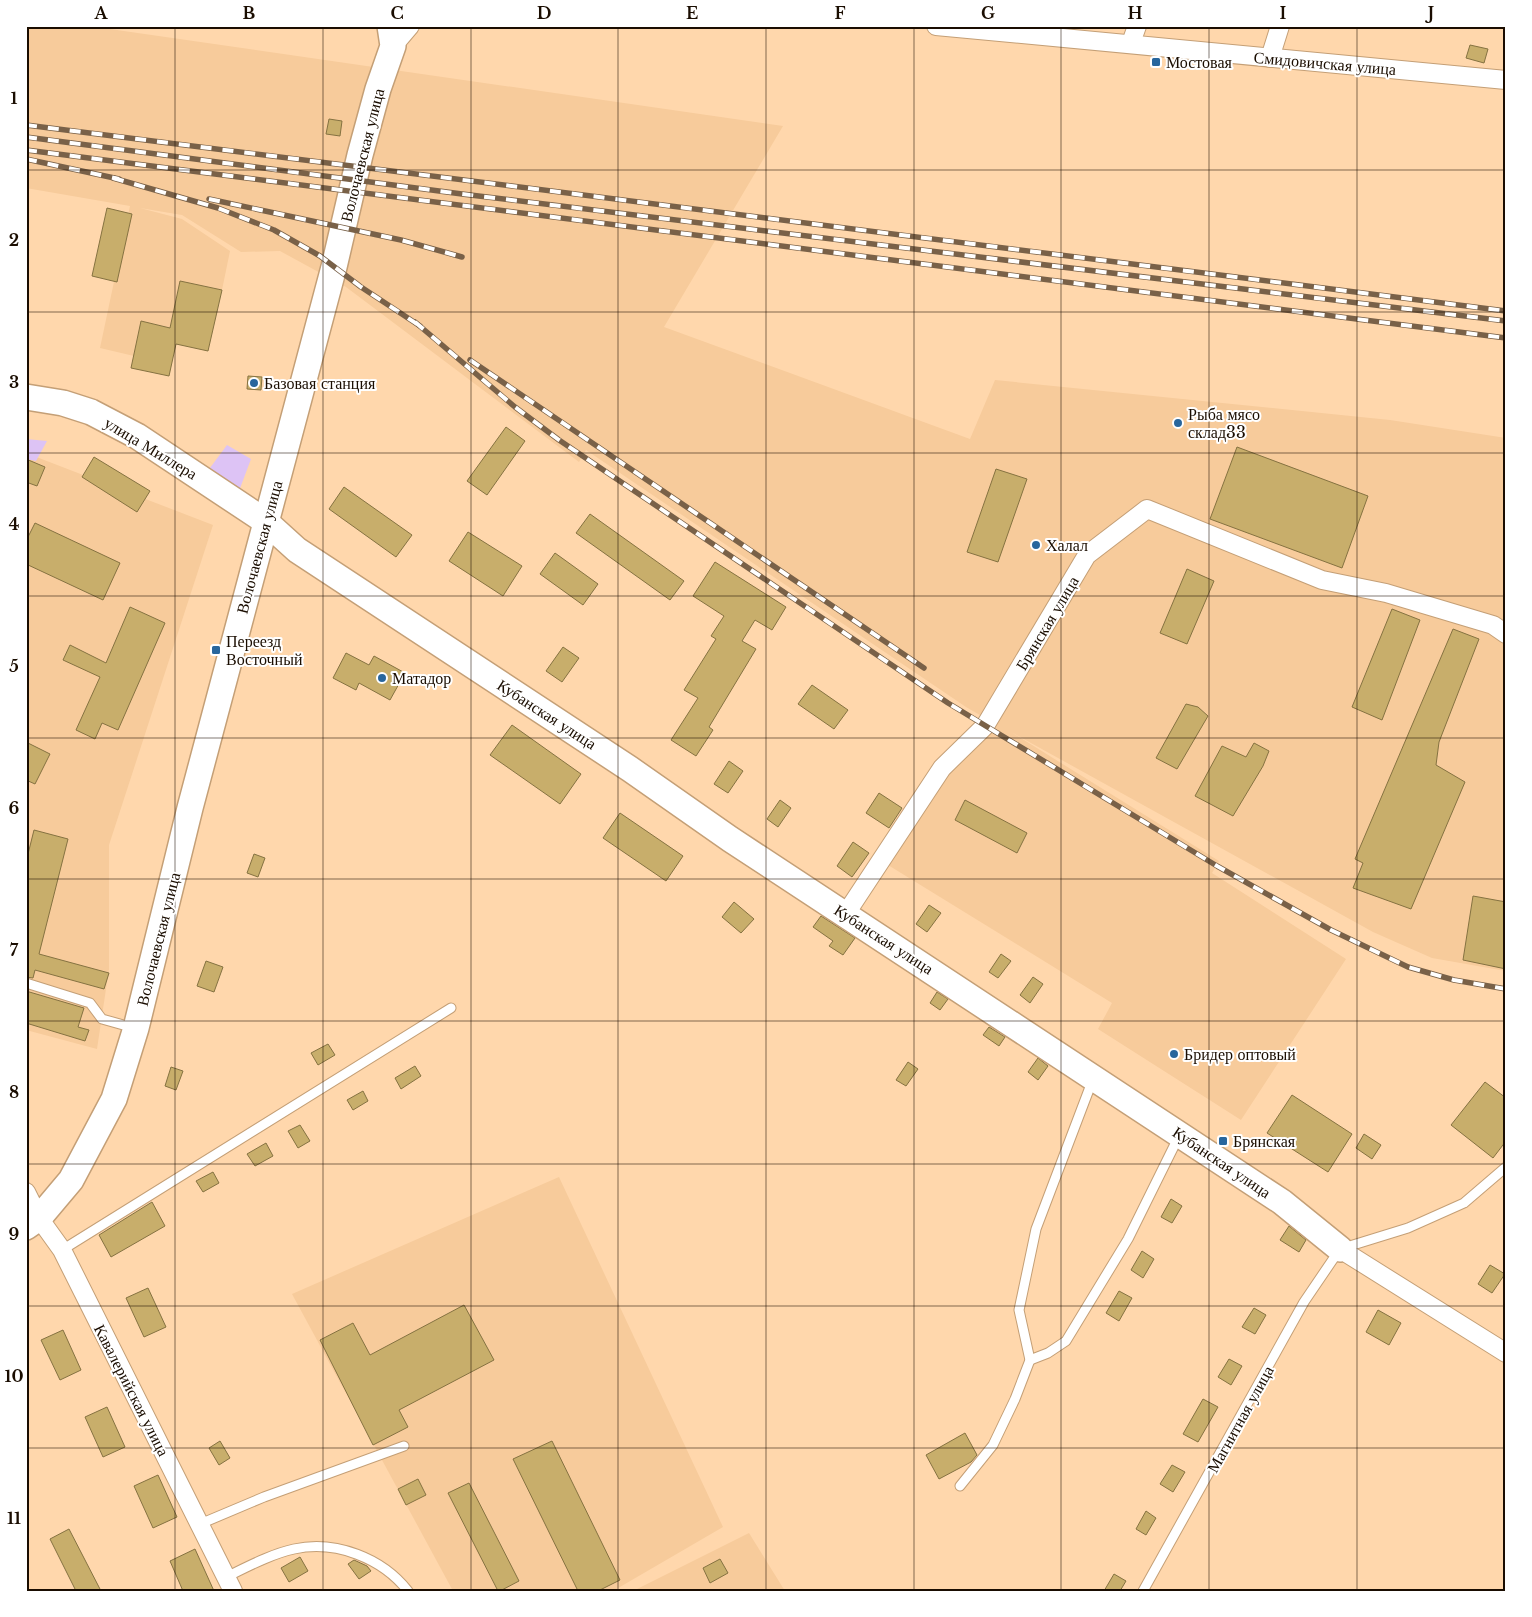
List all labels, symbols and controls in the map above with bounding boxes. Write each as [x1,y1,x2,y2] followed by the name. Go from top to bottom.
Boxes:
[94,3,109,23] text: A
[243,3,256,23] text: B
[390,3,404,23] text: C
[537,3,551,23] text: D
[686,3,698,23] text: E
[834,3,846,23] text: F
[981,3,995,23] text: G
[1127,3,1143,23] text: H
[1280,3,1287,23] text: I
[1425,3,1434,23] text: J
[1253,47,1397,79] street label: Смидовичская улица
[1166,52,1233,72] place label: Мостовая
[1150,56,1162,68] marker: Мостовая
[336,86,388,224] street label: Волочаевская улица
[11,88,18,108] text: 1
[9,230,19,250] text: 2
[9,372,19,392] text: 3
[264,373,376,393] place label: Базовая станция
[248,377,260,389] marker: Базовая станция
[1188,404,1260,442] place label: Рыба мясо склад33
[101,412,201,484] street label: улица Миллера
[1172,417,1184,429] marker: Рыба мясо склад33
[232,478,286,616] street label: Волочаевская улица
[9,514,19,534] text: 4
[1046,535,1088,555] place label: Халал
[1030,539,1042,551] marker: Халал
[1011,572,1083,674] street label: Брянская улица
[226,631,303,669] place label: Переезд Восточный
[210,644,222,656] marker: Переезд Восточный
[9,656,19,676] text: 5
[392,668,451,688] place label: Матадор
[376,672,388,684] marker: Матадор
[494,674,600,754] street label: Кубанская улица
[9,798,20,818] text: 6
[132,870,184,1008] street label: Волочаевская улица
[831,899,937,979] street label: Кубанская улица
[10,940,19,960] text: 7
[1184,1044,1296,1064] place label: Бридер оптовый
[1168,1048,1180,1060] marker: Бридер оптовый
[9,1082,19,1102] text: 8
[1169,1122,1275,1202] street label: Кубанская улица
[1233,1131,1296,1151] place label: Брянская
[1217,1135,1229,1147] marker: Брянская
[9,1224,20,1244] text: 9
[90,1321,174,1459] street label: Кавалерийская улица
[1202,1362,1278,1476] street label: Магнитная улица
[4,1366,24,1386] text: 10
[7,1508,21,1528] text: 11

